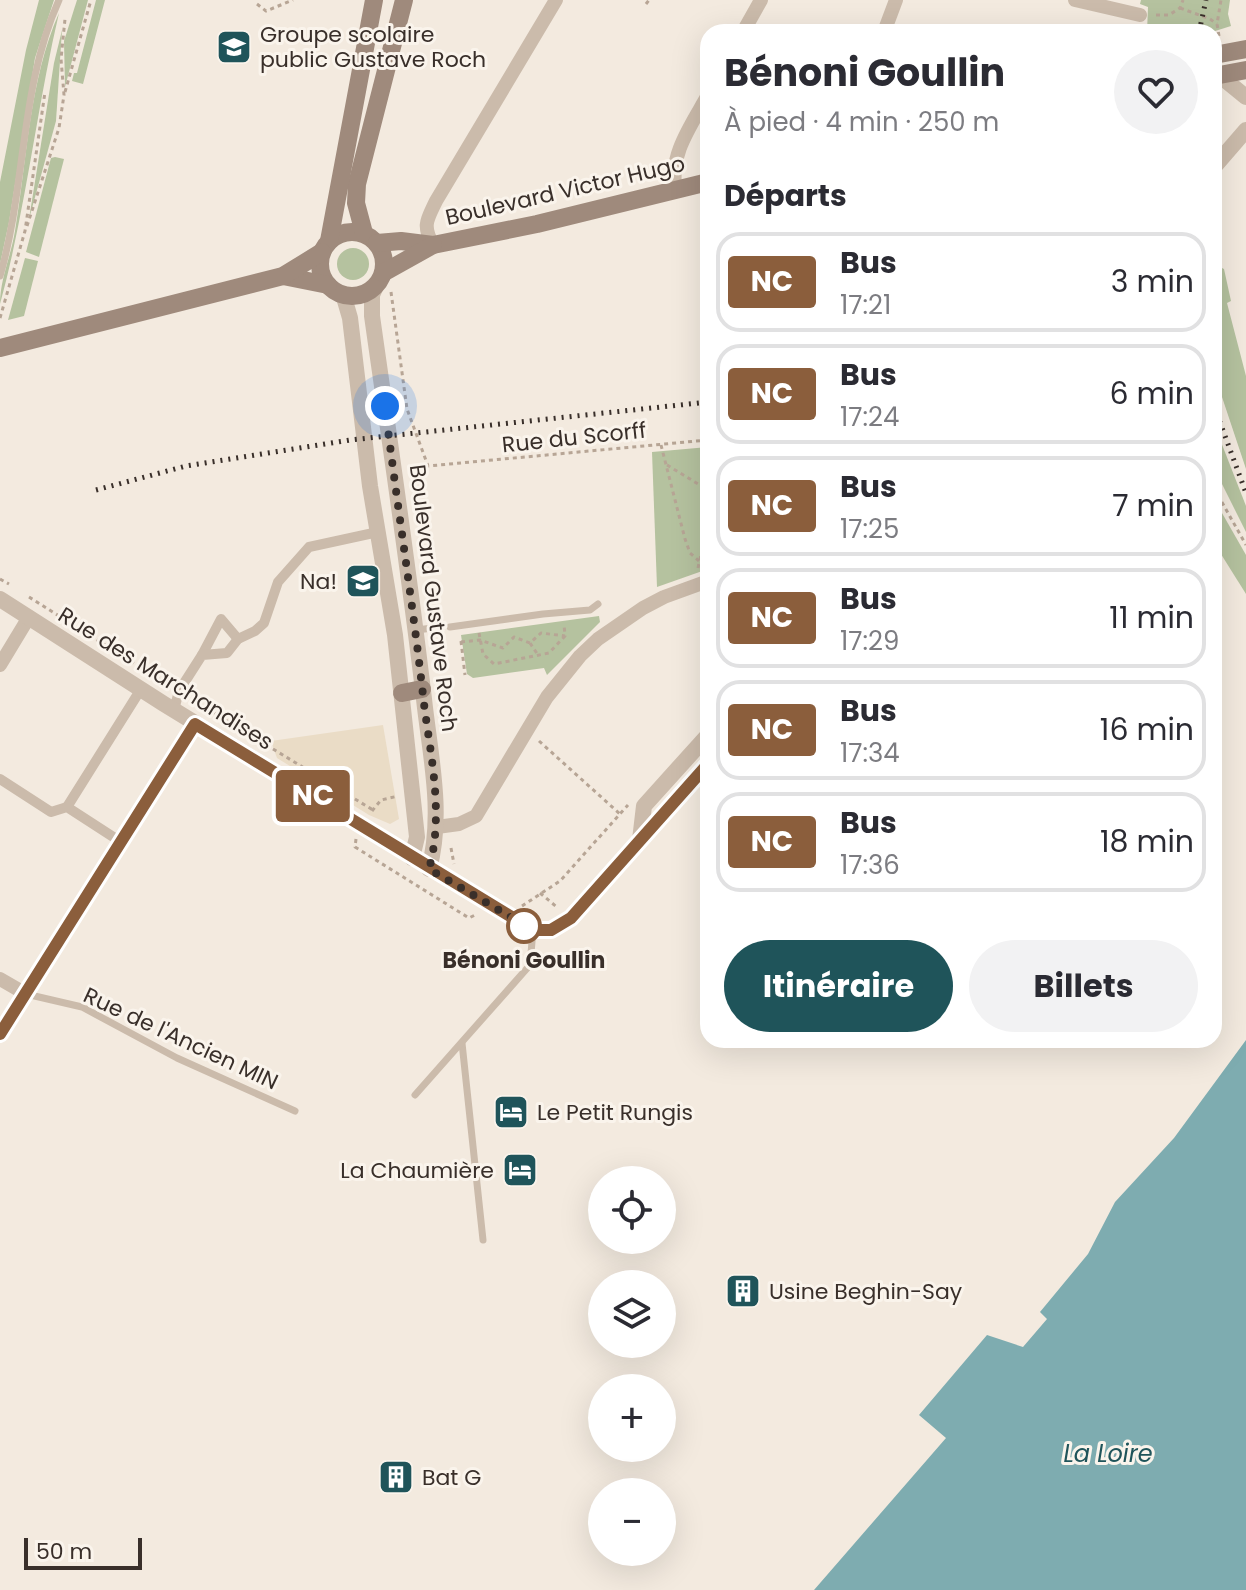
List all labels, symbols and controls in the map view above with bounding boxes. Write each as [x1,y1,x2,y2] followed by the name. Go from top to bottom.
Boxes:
[260,19,486,75] place label: Groupe scolaire public Gustave Roch
[215,28,253,66] school or university icon: Groupe scolaire public Gustave Roch
[724,46,1005,99] text: Bénoni Goullin
[1114,50,1198,134] button: heart
[724,104,999,140] text: À pied · 4 min · 250 m
[442,148,688,233] street label: Boulevard Victor Hugo
[724,174,847,217] text: Départs
[840,241,897,284] text: Bus
[1111,260,1194,303] text: 3 min
[751,262,793,301] text: NC
[840,287,891,323] text: 17:21
[840,353,897,396] text: Bus
[1109,372,1194,415] text: 6 min
[751,374,793,413] text: NC
[365,386,405,426] your location
[840,399,899,435] text: 17:24
[500,415,648,460] street label: Rue du Scorff
[402,463,465,734] street label: Boulevard Gustave Roch
[840,465,897,508] text: Bus
[1112,484,1194,527] text: 7 min
[751,486,793,525] text: NC
[840,511,899,547] text: 17:25
[344,562,382,600] school or university icon: Na!
[300,566,337,597] place label: Na!
[840,577,897,620] text: Bus
[1109,596,1194,639] text: 11 min
[751,598,793,637] text: NC
[52,600,279,757] street label: Rue des Marchandises
[840,623,899,659] text: 17:29
[840,689,897,732] text: Bus
[1100,708,1194,751] text: 16 min
[751,710,793,749] text: NC
[840,735,900,771] text: 17:34
[277,770,349,822] line badge: NC
[292,776,334,815] text: NC
[840,801,897,844] text: Bus
[1100,820,1194,863] text: 18 min
[751,822,793,861] text: NC
[840,847,900,883] text: 17:36
[507,909,541,943] marker: Bénoni Goullin
[724,940,953,1032] button: Itinéraire
[969,940,1198,1032] button: Billets
[443,945,605,976] place label: Bénoni Goullin
[78,980,283,1097] street label: Rue de l'Ancien MIN
[492,1093,530,1131] hotel icon: Le Petit Rungis
[537,1097,693,1128] place label: Le Petit Rungis
[501,1151,539,1189] hotel icon: La Chaumière
[340,1155,494,1186] place label: La Chaumière
[588,1166,676,1566] map controls
[588,1166,676,1254] button: locate
[588,1270,676,1358] button: layers
[724,1272,762,1310] building icon: Usine Beghin-Say
[769,1276,963,1307] place label: Usine Beghin-Say
[588,1374,676,1462] button: +
[1063,1437,1153,1470] water label: La Loire
[377,1458,415,1496] building icon: Bat G
[422,1462,481,1493] place label: Bat G
[588,1478,676,1566] button: −
[24,1534,142,1570] scale bar
[36,1536,92,1567] text: 50 m

